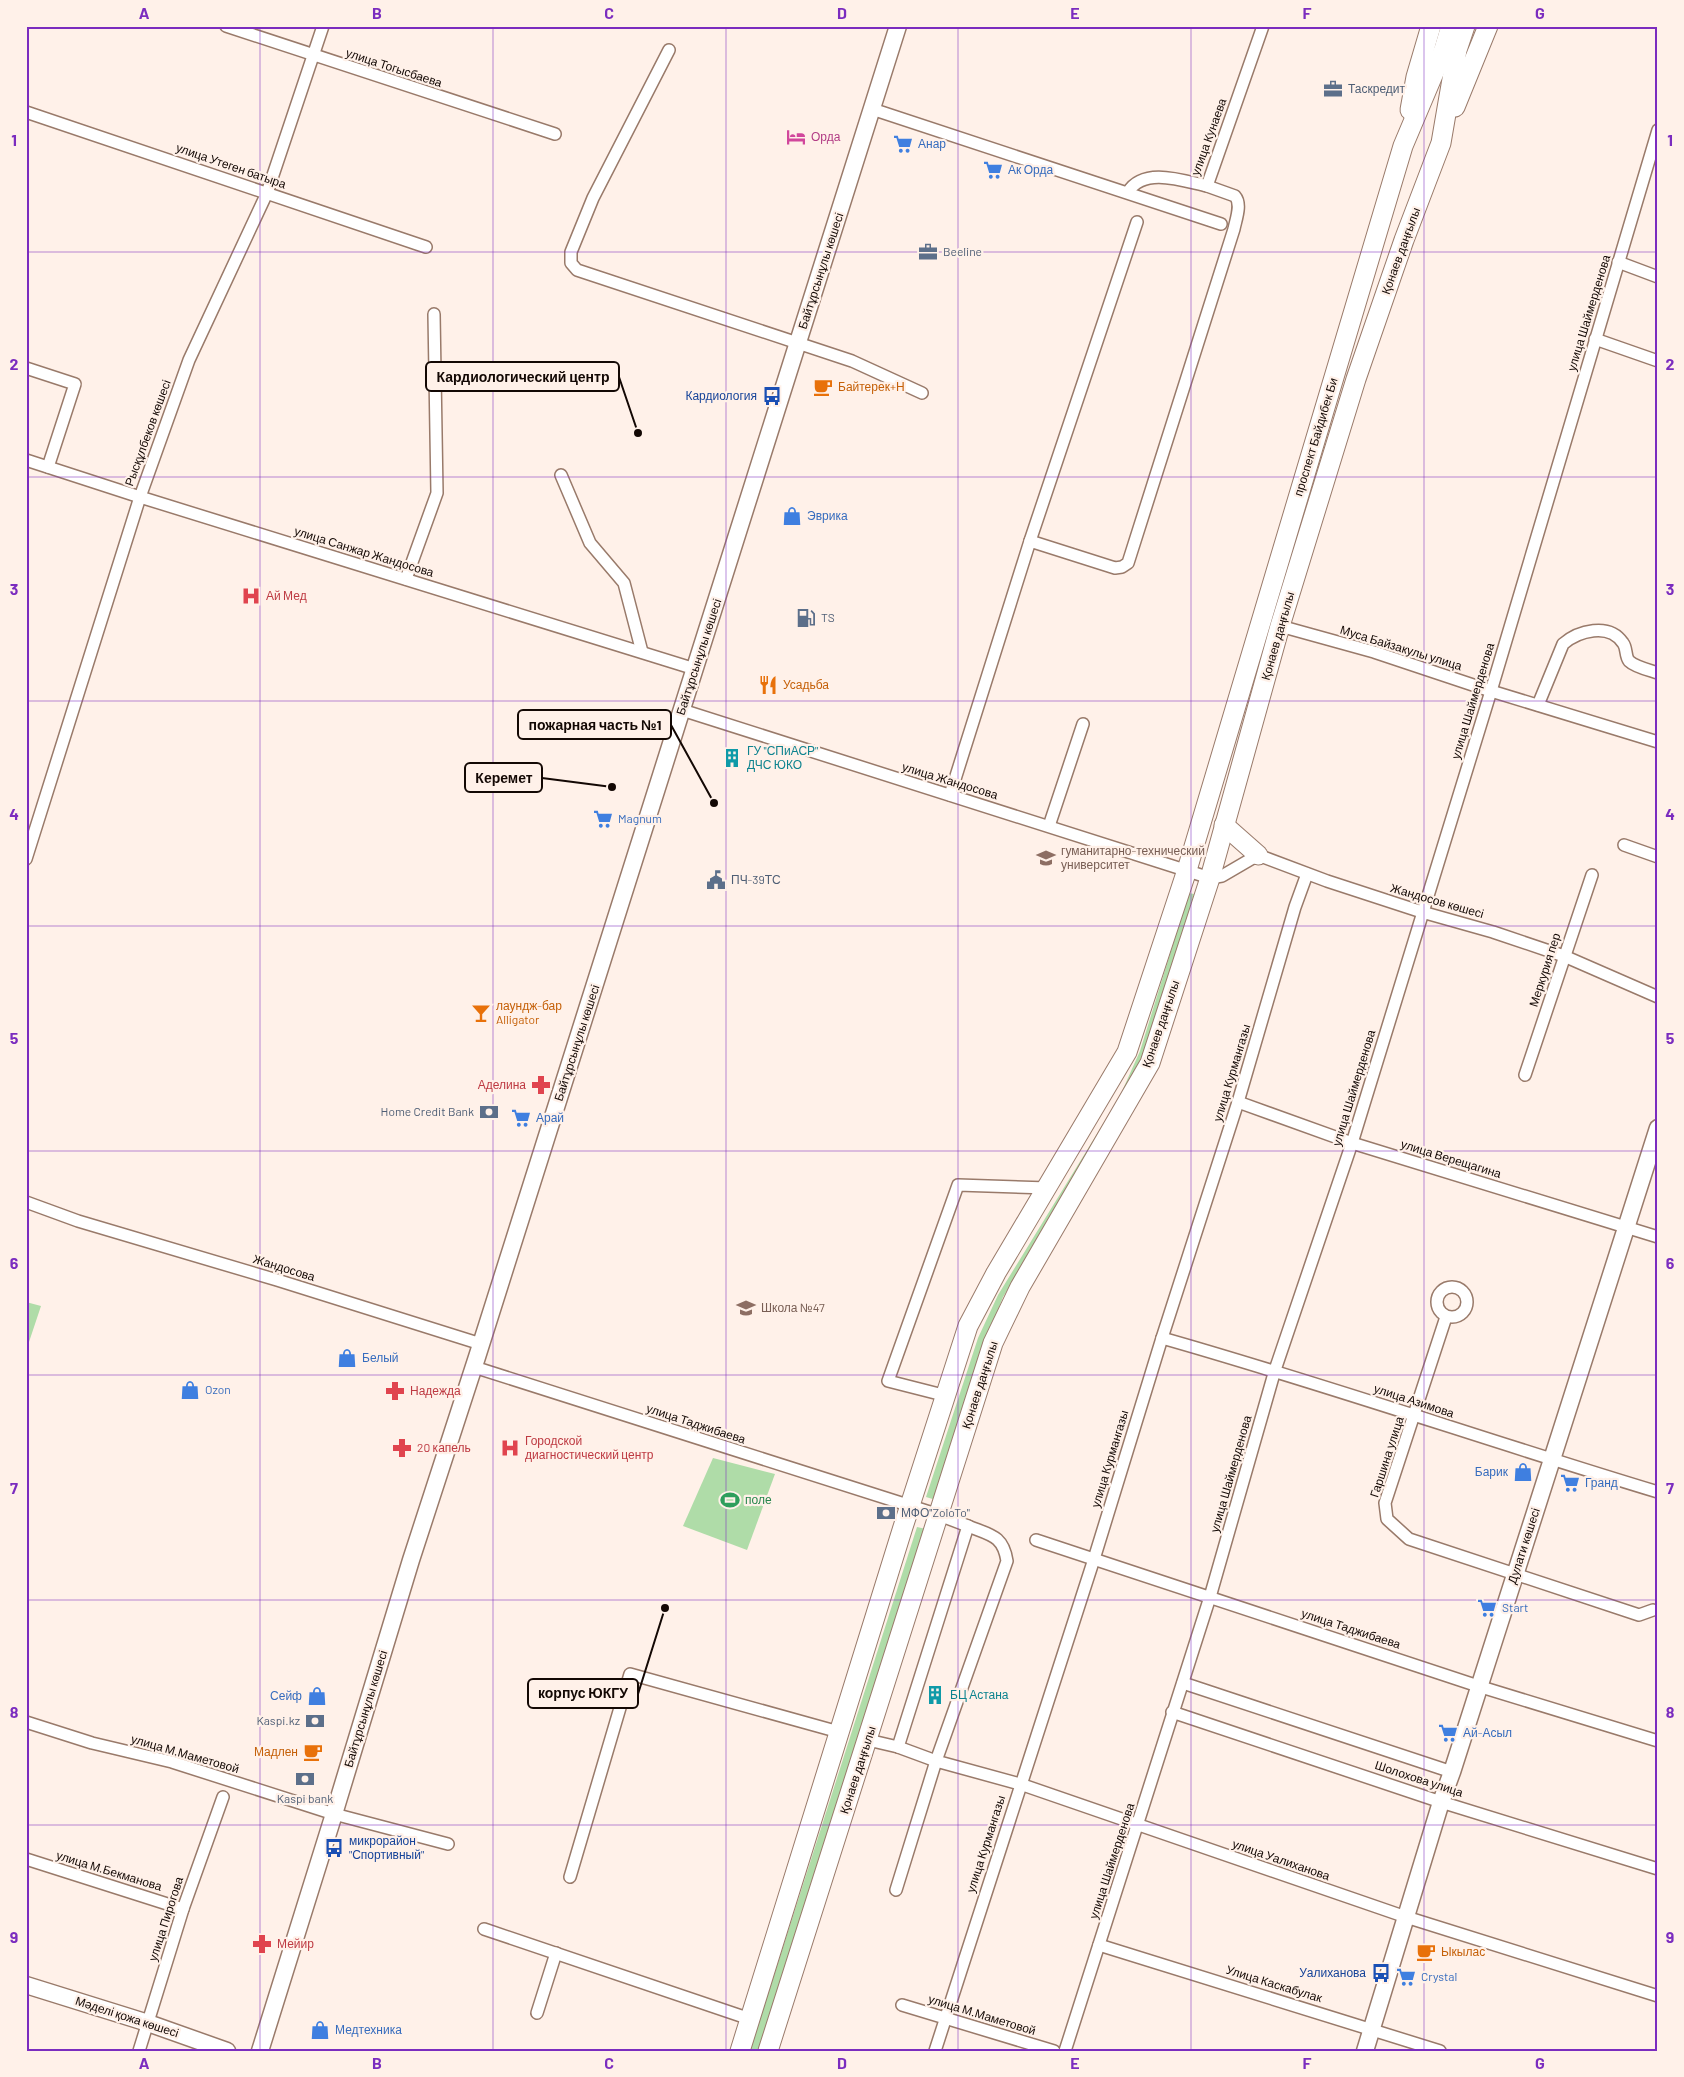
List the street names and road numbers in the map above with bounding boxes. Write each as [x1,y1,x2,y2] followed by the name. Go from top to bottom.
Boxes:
[344,45,444,90] street label: улица Тогысбаева
[1188,96,1230,178] street label: улица Кунаева
[174,140,288,191] street label: улица Утеген батыра
[1378,205,1423,296] street label: Қонаев даңғылы
[795,211,846,331] street label: Байтұрсынұлы көшесі
[1564,253,1613,373] street label: улица Шаймерденова
[1290,376,1341,498] street label: проспект Байдибек Би
[121,378,174,488] street label: Рысқұлбеков көшесі
[293,523,436,580] street label: улица Санжар Жандосова
[1258,590,1297,682] street label: Қонаев даңғылы
[673,597,724,717] street label: Байтұрсынұлы көшесі
[1338,622,1464,673] street label: Муса Байзакулы улица
[1448,641,1497,761] street label: улица Шаймерденова
[900,759,1000,802] street label: улица Жандосова
[1389,880,1486,921] street label: Жандосов көшесі
[1526,931,1564,1009] street label: Меркурия пер
[1139,978,1182,1069] street label: Қонаев даңғылы
[551,983,602,1103] street label: Байтұрсынұлы көшесі
[1210,1022,1253,1123] street label: улица Курмангазы
[1329,1028,1378,1148] street label: улица Шаймерденова
[1399,1136,1504,1181] street label: улица Верещагина
[251,1251,317,1284] street label: Жандосова
[958,1339,1001,1431] street label: Қонаев даңғылы
[1372,1380,1456,1421] street label: улица Азимова
[645,1400,748,1447] street label: улица Таджибаева
[1088,1408,1131,1509] street label: улица Курмангазы
[1207,1413,1254,1534] street label: улица Шаймерденова
[1366,1414,1407,1499] street label: Гаршина улица
[1504,1506,1543,1586] street label: Дулати көшесі
[1300,1605,1403,1652] street label: улица Таджибаева
[341,1649,390,1769] street label: Байтұрсынұлы көшесі
[836,1724,879,1816] street label: Қонаев даңғылы
[129,1731,241,1776] street label: улица М.Маметовой
[1373,1757,1465,1800] street label: Шолохова улица
[963,1793,1008,1894] street label: улица Курмангазы
[1086,1801,1137,1921] street label: улица Шаймерденова
[1230,1836,1332,1883] street label: улица Уалиханова
[55,1847,164,1894] street label: улица М.Бекманова
[145,1874,186,1963] street label: улица Пирогова
[1224,1962,1325,2005] street label: Улица Каскабулак
[927,1991,1038,2038] street label: улица М.Маметовой
[74,1993,181,2040] street label: Мәделі қожа көшесі

